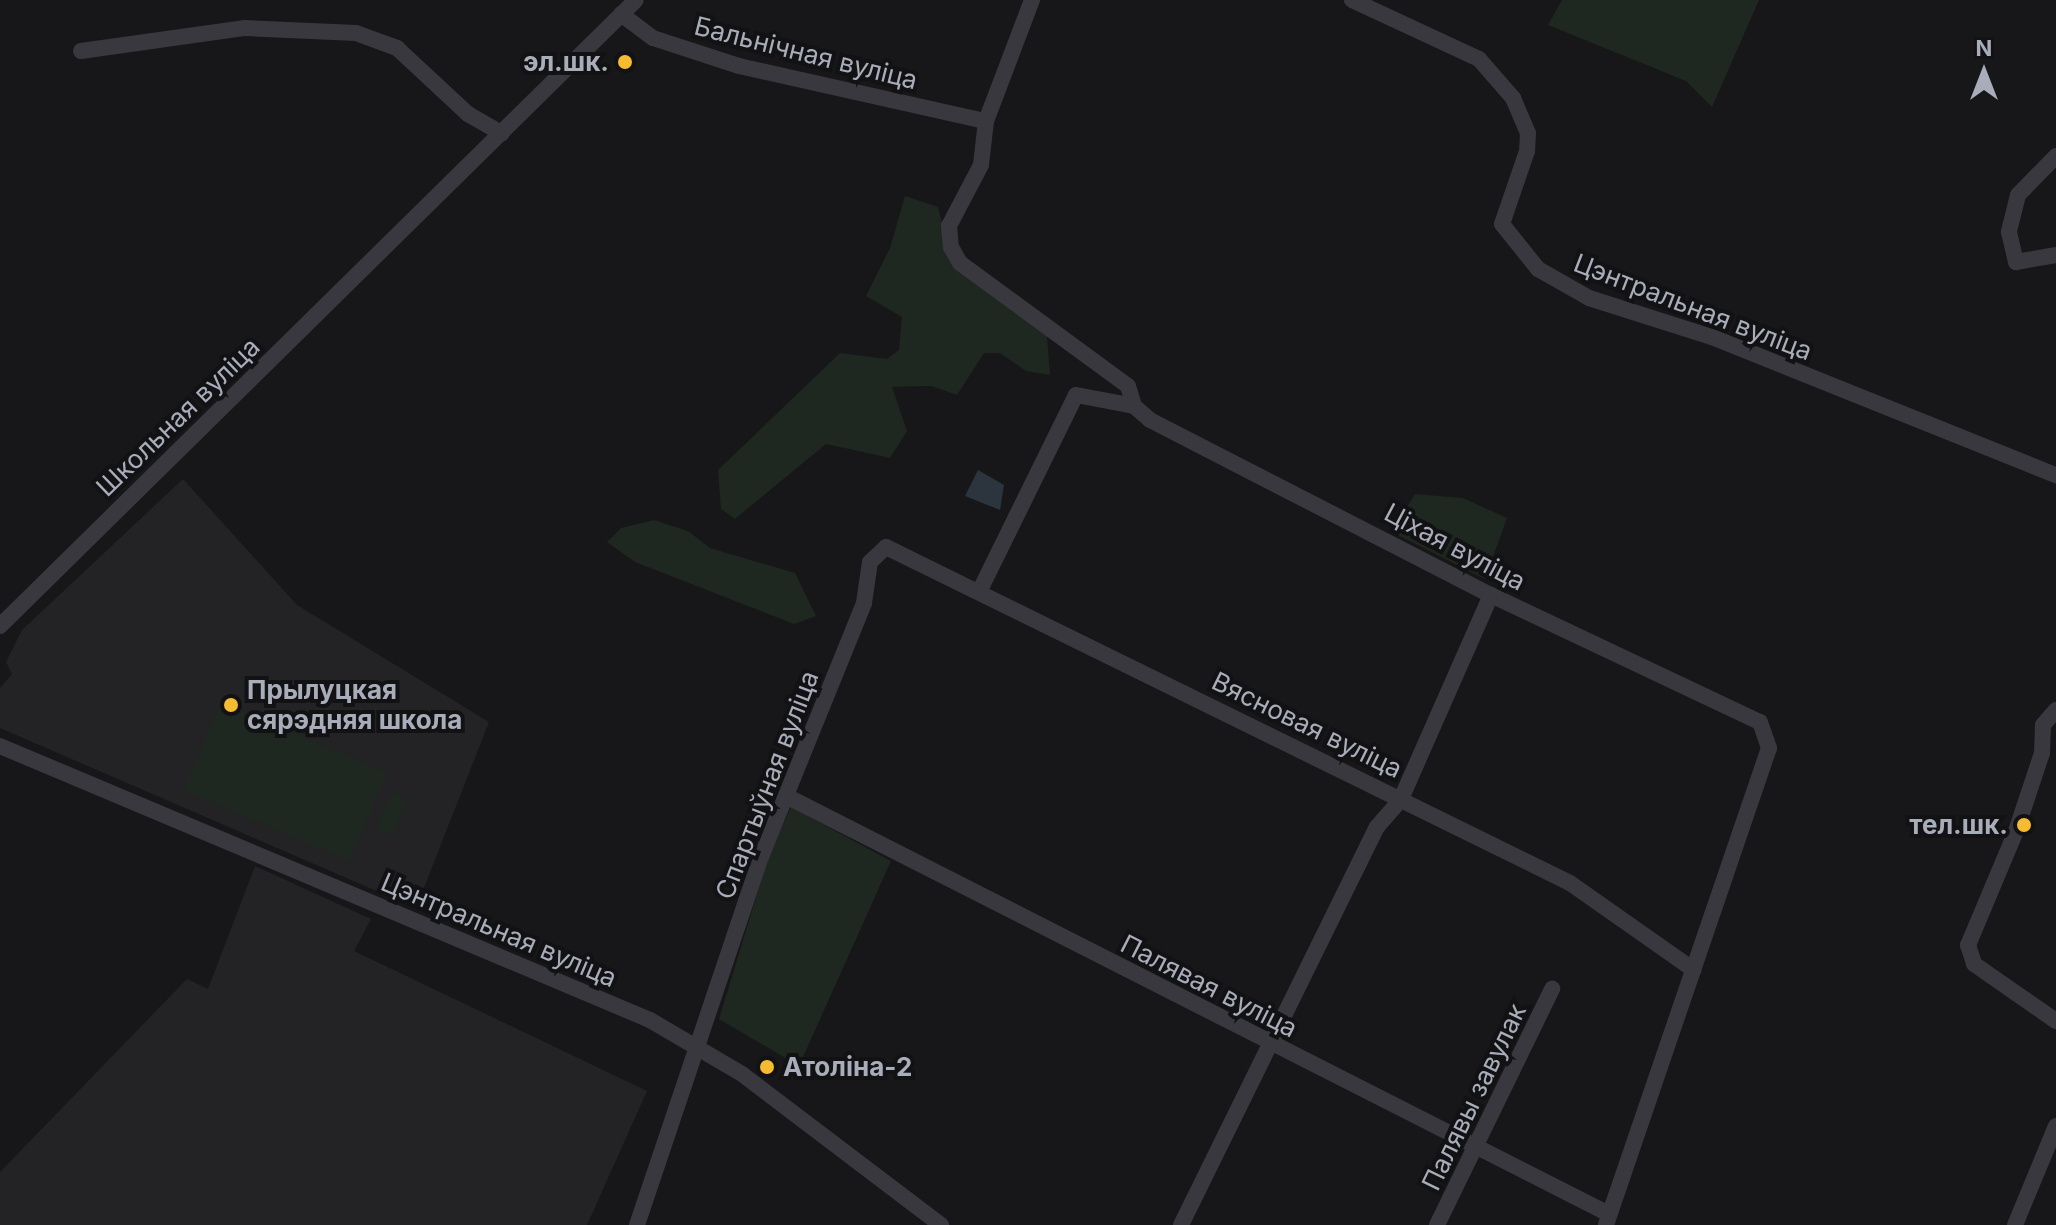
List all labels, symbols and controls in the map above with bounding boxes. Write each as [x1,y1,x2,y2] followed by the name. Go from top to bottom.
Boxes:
[691,10,921,96] street label: Бальнічная вуліца
[1944,32,2024,112] north arrow
[1976,35,1992,61] text: N
[523,46,609,78] place label: эл.шк.
[616,53,634,71] marker: эл.шк.
[1569,247,1817,367] street label: Цэнтральная вуліца
[90,331,266,503] street label: Школьная вуліца
[1379,497,1531,597] street label: Ціхая вуліца
[1207,665,1407,785] street label: Вясновая вуліца
[709,666,825,904] street label: Спартыўная вуліца
[247,674,462,736] place label: Прылуцкая сярэдняя школа
[222,696,240,714] marker: Прылуцкая сярэдняя школа
[1909,809,2008,841] place label: тел.шк.
[2015,816,2033,834] marker: тел.шк.
[377,866,621,994] street label: Цэнтральная вуліца
[1116,928,1302,1044] street label: Палявая вуліца
[1415,999,1533,1195] street label: Палявы завулак
[783,1051,912,1083] place label: Атоліна-2
[758,1058,776,1076] marker: Атоліна-2

